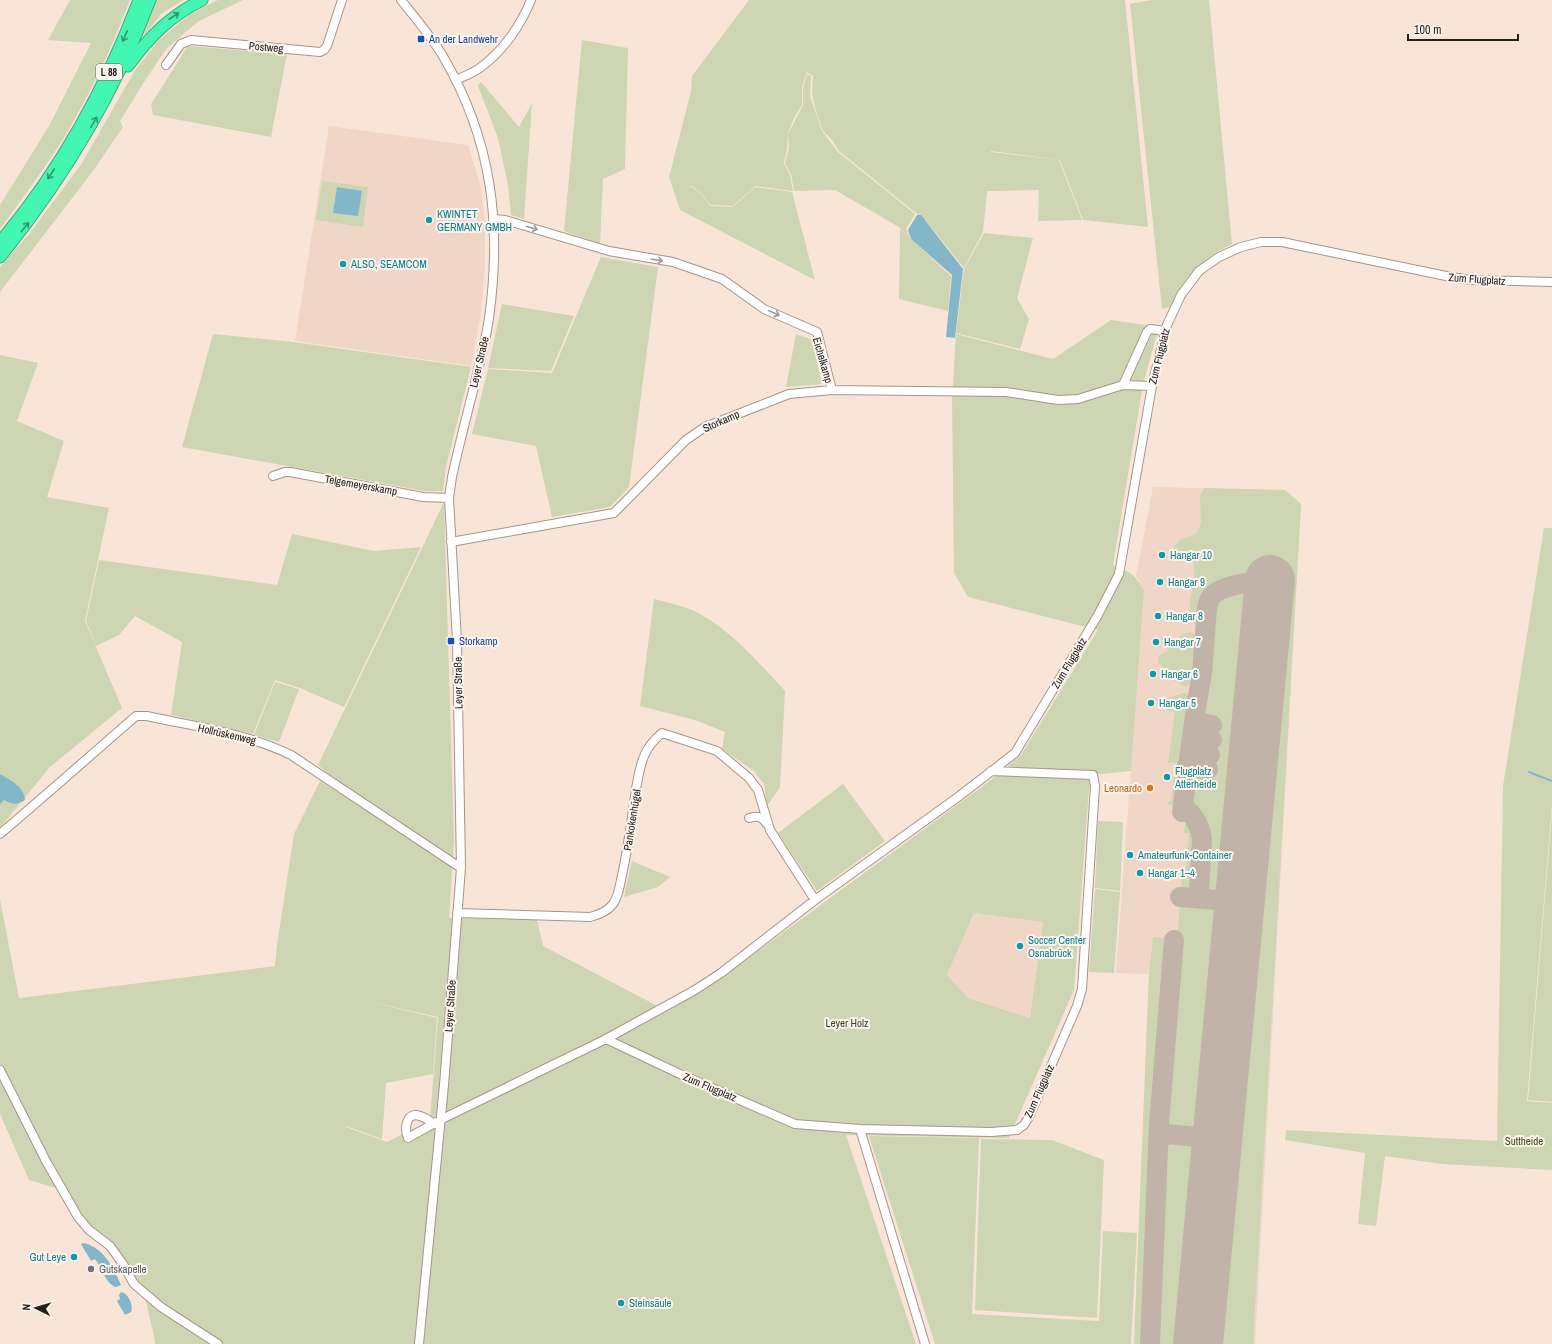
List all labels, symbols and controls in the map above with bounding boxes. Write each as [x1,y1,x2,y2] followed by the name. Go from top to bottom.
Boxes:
[168,12,179,20] one-way arrow
[1408,16,1518,42] scale bar
[1414,22,1441,38] text: 100 m
[121,30,128,42] one-way arrow
[428,32,498,46] place label: An der Landwehr
[416,34,426,44] marker: An der Landwehr
[248,39,284,55] street label: Postweg
[96,64,122,80] road number: L 88
[90,116,98,128] one-way arrow
[46,168,54,180] one-way arrow
[437,207,512,234] place label: KWINTET GERMANY GMBH
[424,215,434,225] marker: KWINTET GERMANY GMBH
[20,221,29,232] one-way arrow
[525,225,538,232] one-way arrow
[651,256,664,264] one-way arrow
[350,257,427,271] place label: ALSO, SEAMCOM
[338,259,348,269] marker: ALSO, SEAMCOM
[1448,270,1506,288] street label: Zum Flugplatz
[767,310,779,318] one-way arrow
[1145,326,1173,385] street label: Zum Flugplatz
[466,335,492,389] street label: Leyer Straße
[810,335,836,385] street label: Eichelkamp
[701,407,741,435] street label: Storkamp
[324,472,398,498] street label: Telgemeyerskamp
[1170,548,1212,562] place label: Hangar 10
[1157,550,1167,560] marker: Hangar 10
[1168,575,1205,589] place label: Hangar 9
[1155,577,1165,587] marker: Hangar 9
[1166,609,1203,623] place label: Hangar 8
[1153,611,1163,621] marker: Hangar 8
[459,634,498,648] place label: Storkamp
[1048,634,1090,691] street label: Zum Flugplatz
[1164,635,1201,649] place label: Hangar 7
[446,636,456,646] marker: Storkamp
[1151,637,1161,647] marker: Hangar 7
[451,657,465,709] street label: Leyer Straße
[1161,667,1198,681] place label: Hangar 6
[1148,669,1158,679] marker: Hangar 6
[1159,696,1196,710] place label: Hangar 5
[1146,698,1156,708] marker: Hangar 5
[197,721,257,747] street label: Hollrüskenweg
[1174,764,1217,791] place label: Flugplatz Atterheide
[1162,772,1172,782] marker: Flugplatz Atterheide
[1104,781,1142,795] place label: Leonardo
[1145,783,1155,793] marker: Leonardo
[620,788,644,852] street label: Pankokenhügel
[1137,848,1232,862] place label: Amateurfunk-Container
[1125,850,1135,860] marker: Amateurfunk-Container
[1148,866,1195,880] place label: Hangar 1–4
[1135,868,1145,878] marker: Hangar 1–4
[1028,933,1086,960] place label: Soccer Center Osnabrück
[1015,941,1025,951] marker: Soccer Center Osnabrück
[441,980,459,1032] street label: Leyer Straße
[825,1016,869,1030] park label: Leyer Holz
[1021,1062,1057,1120] street label: Zum Flugplatz
[681,1069,739,1105] street label: Zum Flugplatz
[1505,1134,1543,1148] park label: Suttheide
[29,1250,66,1264] place label: Gut Leye
[69,1252,79,1262] marker: Gut Leye
[99,1262,147,1276] place label: Gutskapelle
[86,1264,96,1274] marker: Gutskapelle
[16,1288,56,1328] north arrow
[629,1296,672,1310] place label: Steinsäule
[616,1298,626,1308] marker: Steinsäule
[19,1303,33,1311] text: N

